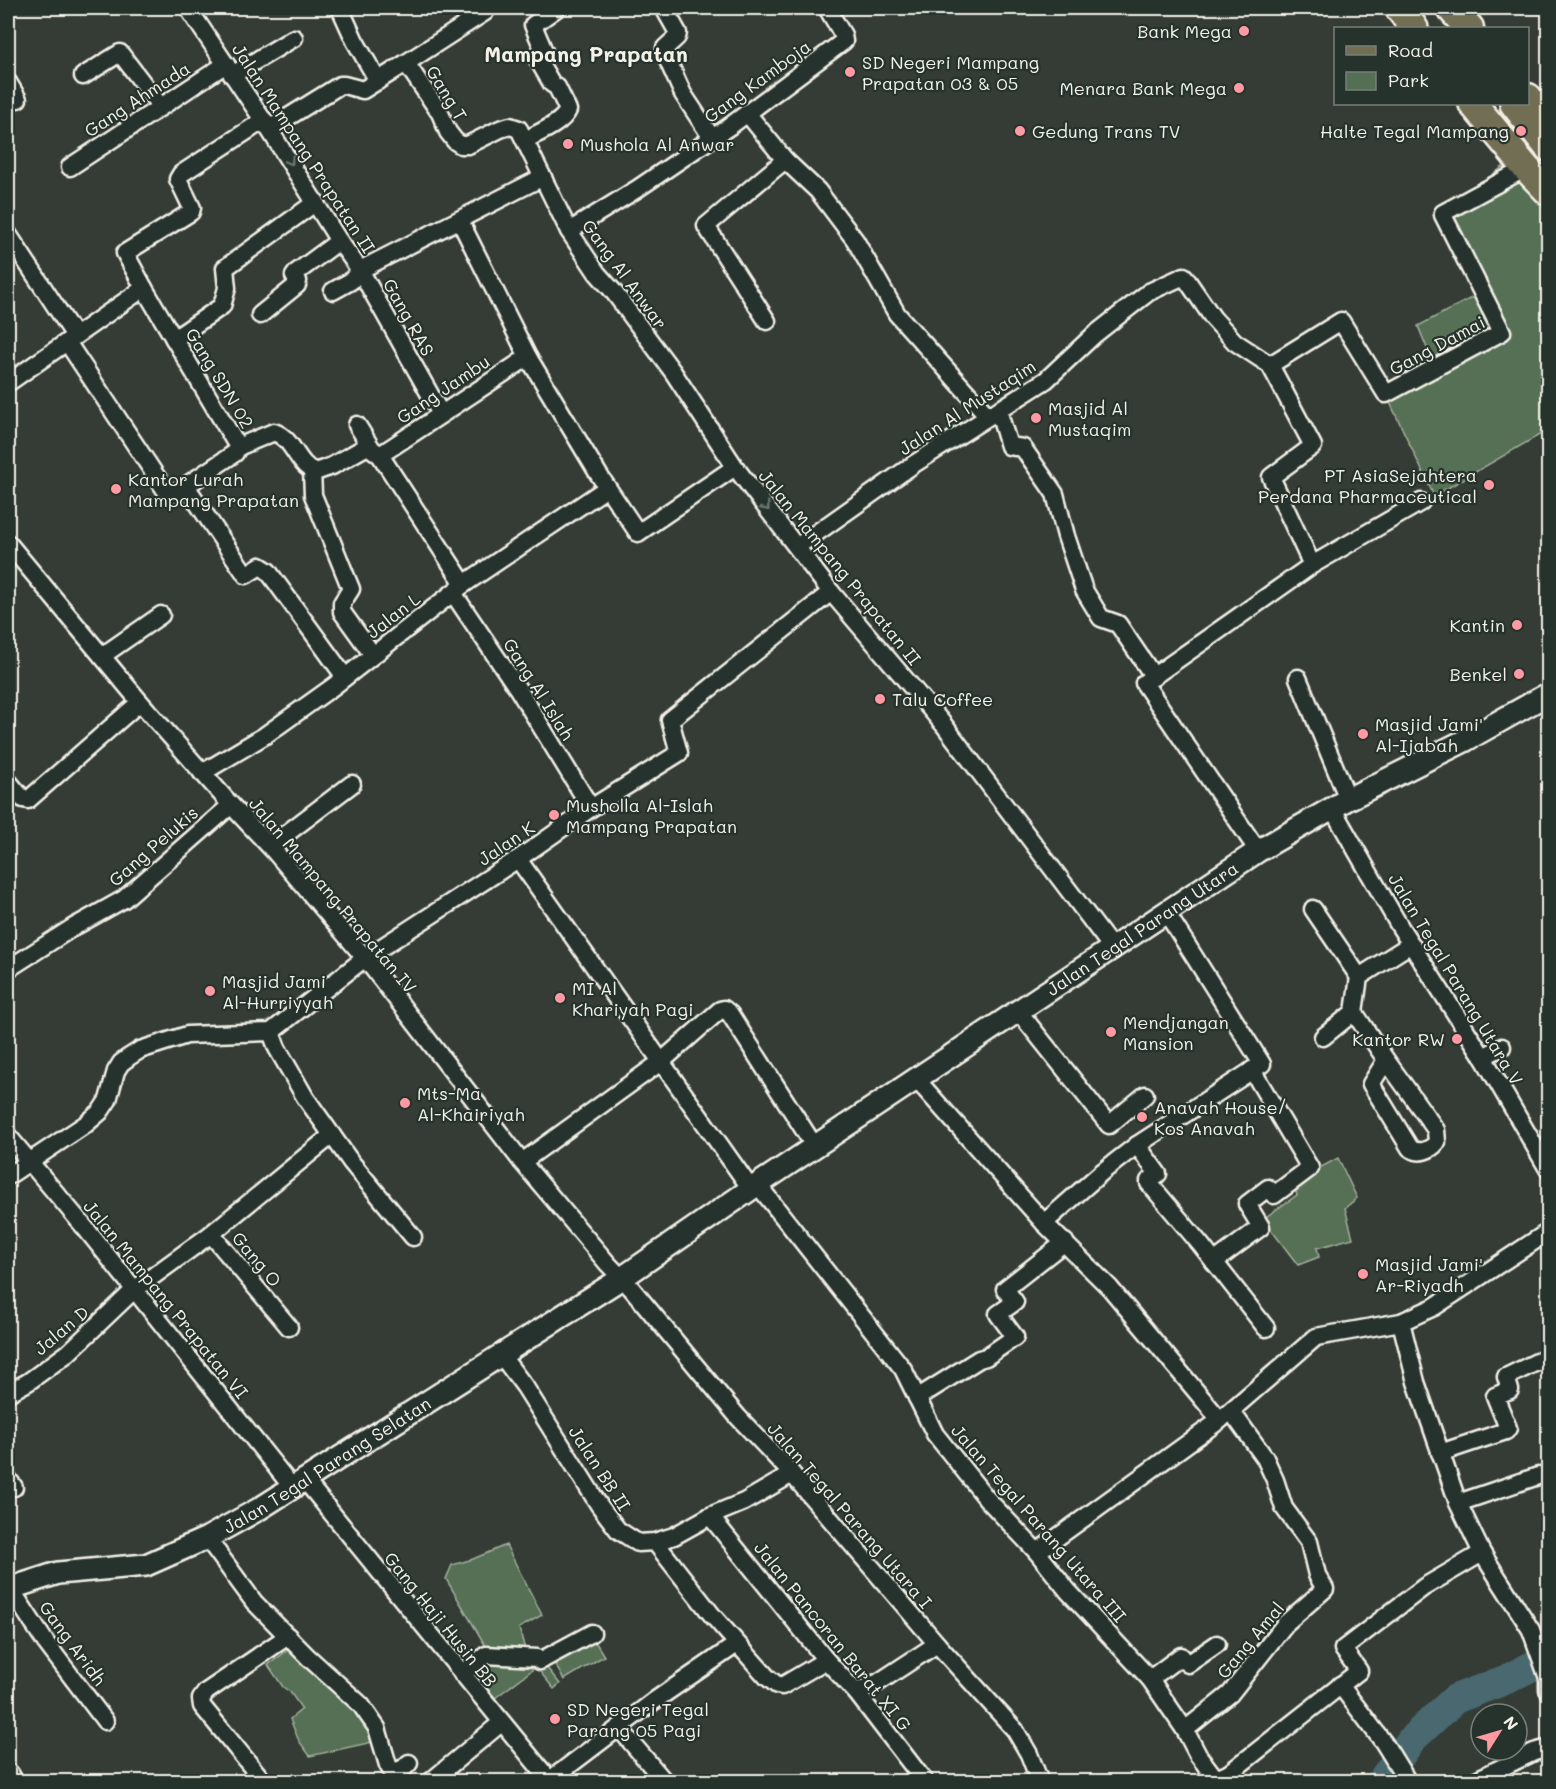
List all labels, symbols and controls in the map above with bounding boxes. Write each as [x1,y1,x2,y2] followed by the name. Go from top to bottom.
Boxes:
[1137,19,1232,43] place label: Bank Mega
[1237,24,1251,38] marker: Bank Mega
[1334,27,1529,105] legend
[699,34,815,128] street label: Gang Kamboja
[1388,38,1433,62] text: Road
[227,39,381,257] street label: Jalan Mampang Prapatan II
[484,40,688,67] district label: Mampang Prapatan
[862,50,1039,95] place label: SD Negeri Mampang Prapatan 03 & 05
[80,56,194,142] street label: Gang Ahmada
[421,61,473,125] street label: Gang T
[843,65,857,79] marker: SD Negeri Mampang Prapatan 03 & 05
[1388,68,1429,92] text: Park
[1059,76,1227,100] place label: Menara Bank Mega
[1232,81,1246,95] marker: Menara Bank Mega
[1032,119,1180,143] place label: Gedung Trans TV
[1320,119,1509,143] place label: Halte Tegal Mampang
[1013,124,1027,138] marker: Gedung Trans TV
[1514,124,1528,138] marker: Halte Tegal Mampang
[580,132,735,156] place label: Mushola Al Anwar
[561,137,575,151] marker: Mushola Al Anwar
[283,154,294,165] one-way arrow
[577,214,673,334] street label: Gang Al Anwar
[378,274,440,360] street label: Gang RAS
[1385,310,1489,380] street label: Gang Damai
[181,323,259,433] street label: Gang SDN 02
[392,349,494,429] street label: Gang Jambu
[894,354,1040,460] street label: Jalan Al Mustaqim
[1048,396,1131,441] place label: Masjid Al Mustaqim
[1029,411,1043,425] marker: Masjid Al Mustaqim
[1258,463,1477,508] place label: PT AsiaSejahtera Perdana Pharmaceutical
[754,464,927,670] street label: Jalan Mampang Prapatan II
[128,467,299,512] place label: Kantor Lurah Mampang Prapatan
[1482,478,1496,492] marker: PT AsiaSejahtera Perdana Pharmaceutical
[109,482,123,496] marker: Kantor Lurah Mampang Prapatan
[759,500,770,511] one-way arrow
[361,586,425,644] street label: Jalan L
[1449,613,1505,637] place label: Kantin
[1510,618,1524,632] marker: Kantin
[498,633,580,745] street label: Gang Al Islah
[1449,662,1507,686] place label: Benkel
[1512,667,1526,681] marker: Benkel
[892,687,993,711] place label: Talu Coffee
[873,692,887,706] marker: Talu Coffee
[1375,712,1483,757] place label: Masjid Jami' Al-Ijabah
[1356,727,1370,741] marker: Masjid Jami' Al-Ijabah
[244,792,422,998] street label: Jalan Mampang Prapatan IV
[566,793,737,838] place label: Musholla Al-Islah Mampang Prapatan
[103,801,203,891] street label: Gang Pelukis
[547,808,561,822] marker: Musholla Al-Islah Mampang Prapatan
[473,815,539,871] street label: Jalan K
[1041,856,1243,1001] street label: Jalan Tegal Parang Utara
[1383,869,1529,1089] street label: Jalan Tegal Parang Utara V
[222,969,333,1014] place label: Masjid Jami Al-Hurriyyah
[572,976,694,1021] place label: MI Al Khariyah Pagi
[203,984,217,998] marker: Masjid Jami Al-Hurriyyah
[553,991,567,1005] marker: MI Al Khariyah Pagi
[1123,1010,1229,1055] place label: Mendjangan Mansion
[1104,1025,1118,1039] marker: Mendjangan Mansion
[1352,1027,1445,1051] place label: Kantor RW
[1450,1032,1464,1046] marker: Kantor RW
[417,1081,525,1126] place label: Mts-Ma Al-Khairiyah
[1154,1095,1287,1140] place label: Anavah House/ Kos Anavah
[398,1096,412,1110] marker: Mts-Ma Al-Khairiyah
[1135,1110,1149,1124] marker: Anavah House/ Kos Anavah
[78,1195,254,1403] street label: Jalan Mampang Prapatan VI
[227,1226,287,1292] street label: Gang O
[1375,1252,1483,1297] place label: Masjid Jami' Ar-Riyadh
[1356,1267,1370,1281] marker: Masjid Jami' Ar-Riyadh
[28,1300,94,1360] street label: Jalan D
[219,1391,435,1539] street label: Jalan Tegal Parang Selatan
[762,1417,938,1613] street label: Jalan Tegal Parang Utara I
[946,1419,1132,1627] street label: Jalan Tegal Parang Utara III
[564,1421,636,1515] street label: Jalan BB II
[749,1536,917,1736] street label: Jalan Pancoran Barat XI G
[379,1547,503,1691] street label: Gang Haji Husin BB
[34,1596,112,1690] street label: Gang Aridh
[1211,1597,1289,1683] street label: Gang Amal
[567,1697,709,1742] place label: SD Negeri Tegal Parang 05 Pagi
[1469,1702,1529,1762] north arrow
[1499,1711,1523,1734] text: N
[548,1712,562,1726] marker: SD Negeri Tegal Parang 05 Pagi

